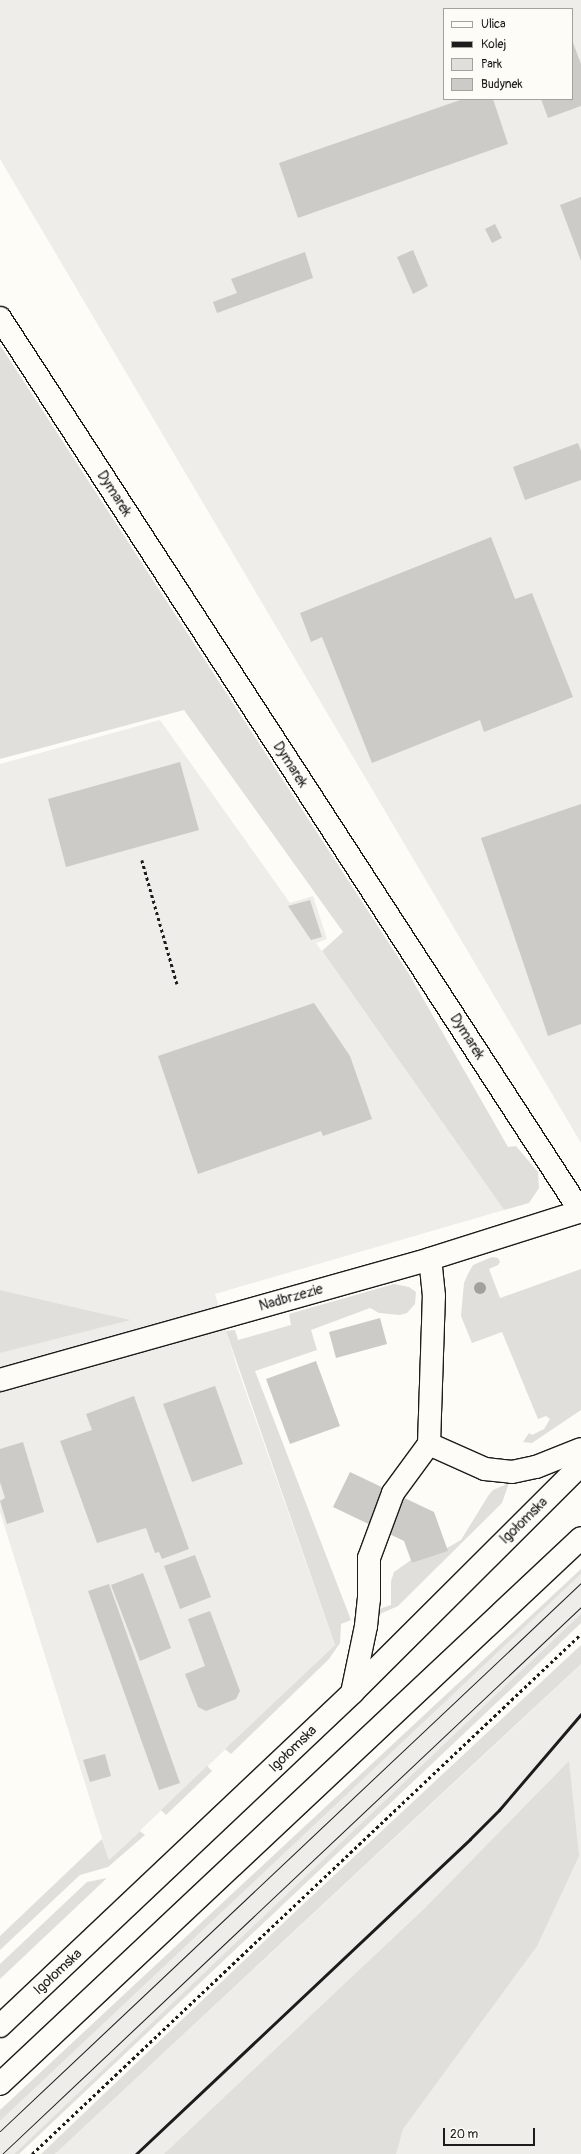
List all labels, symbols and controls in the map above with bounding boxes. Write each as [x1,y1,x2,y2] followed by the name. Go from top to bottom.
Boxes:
[443,8,573,100] legend
[481,17,506,32] text: Ulica
[481,37,506,52] text: Kolej
[481,57,502,72] text: Park
[481,77,523,92] text: Budynek
[93,468,135,520] street label: Dymarek
[269,739,311,791] street label: Dymarek
[446,1011,488,1063] street label: Dymarek
[257,1281,325,1315] street label: Nadbrzezie
[497,1494,551,1548] street label: Igołomska
[266,1722,320,1776] street label: Igołomska
[30,1945,86,1999] street label: Igołomska
[445,2120,537,2146] scale bar
[450,2127,478,2142] text: 20 m

